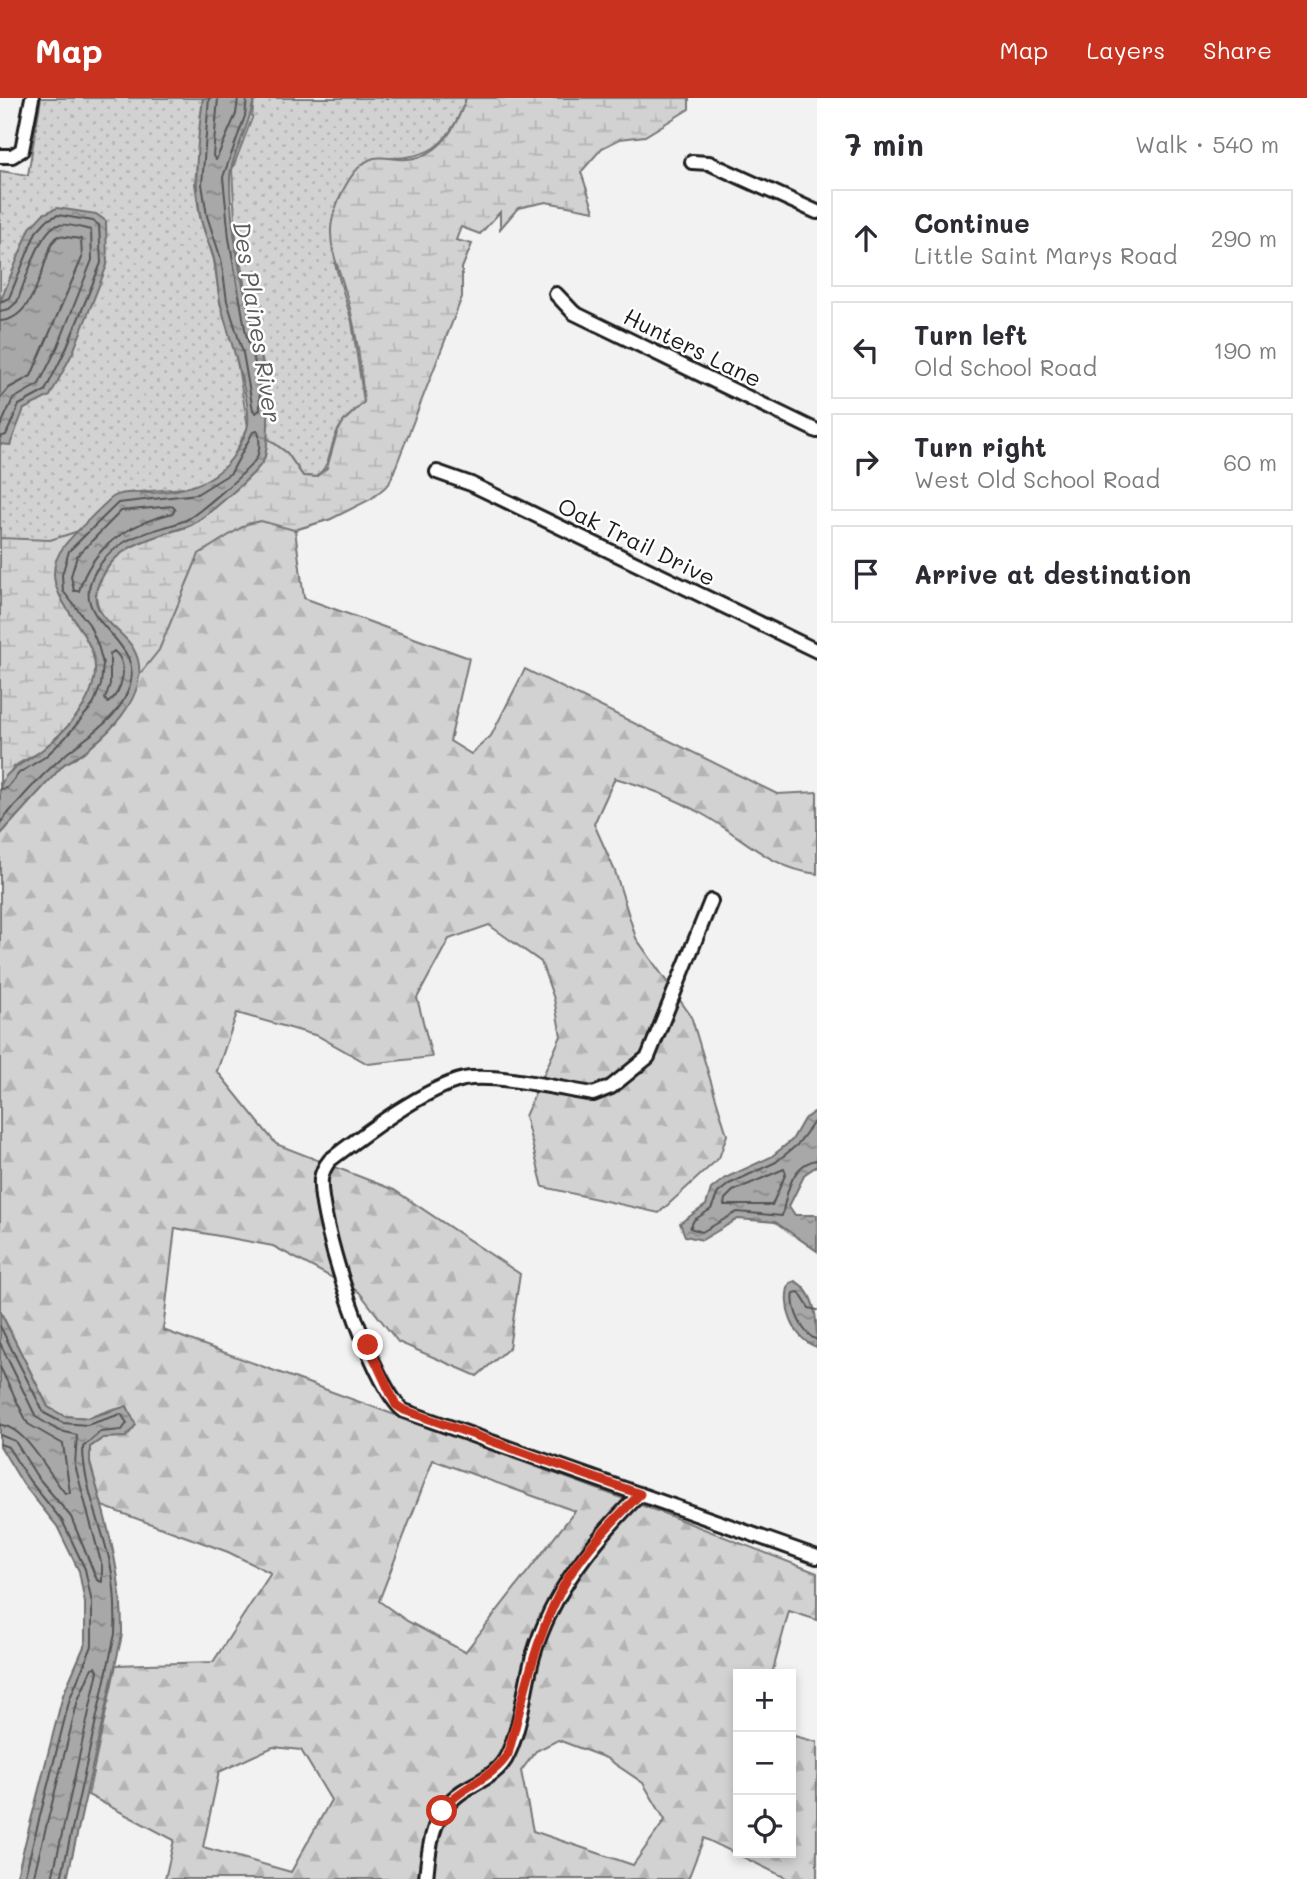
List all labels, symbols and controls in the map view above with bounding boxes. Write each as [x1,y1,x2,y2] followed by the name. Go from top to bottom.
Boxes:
[35,28,103,71] text: Map
[1000,34,1048,65] text: Map
[1086,34,1165,65] text: Layers
[1203,34,1272,65] text: Share
[845,124,924,164] text: 7 min
[1135,129,1279,159] text: Walk · 540 m
[914,206,1030,240] text: Continue
[227,219,289,425] water label: Des Plaines River
[847,219,885,257] icon: ahead
[1211,223,1277,253] text: 290 m
[914,240,1177,270] text: Little Saint Marys Road
[619,301,767,393] street label: Hunters Lane
[914,318,1027,352] text: Turn left
[847,331,885,369] icon: left
[1213,335,1277,365] text: 190 m
[914,352,1097,382] text: Old School Road
[914,430,1047,464] text: Turn right
[847,443,885,481] icon: right
[1223,447,1277,477] text: 60 m
[914,464,1160,494] text: West Old School Road
[553,490,721,592] street label: Oak Trail Drive
[847,555,885,593] icon: arrive
[914,557,1191,591] text: Arrive at destination
[352,1329,383,1360] route end
[733,1669,796,1858] map controls
[733,1669,796,1732] button: +
[733,1732,796,1795] button: −
[426,1795,457,1826] route start
[733,1795,796,1858] button: locate

